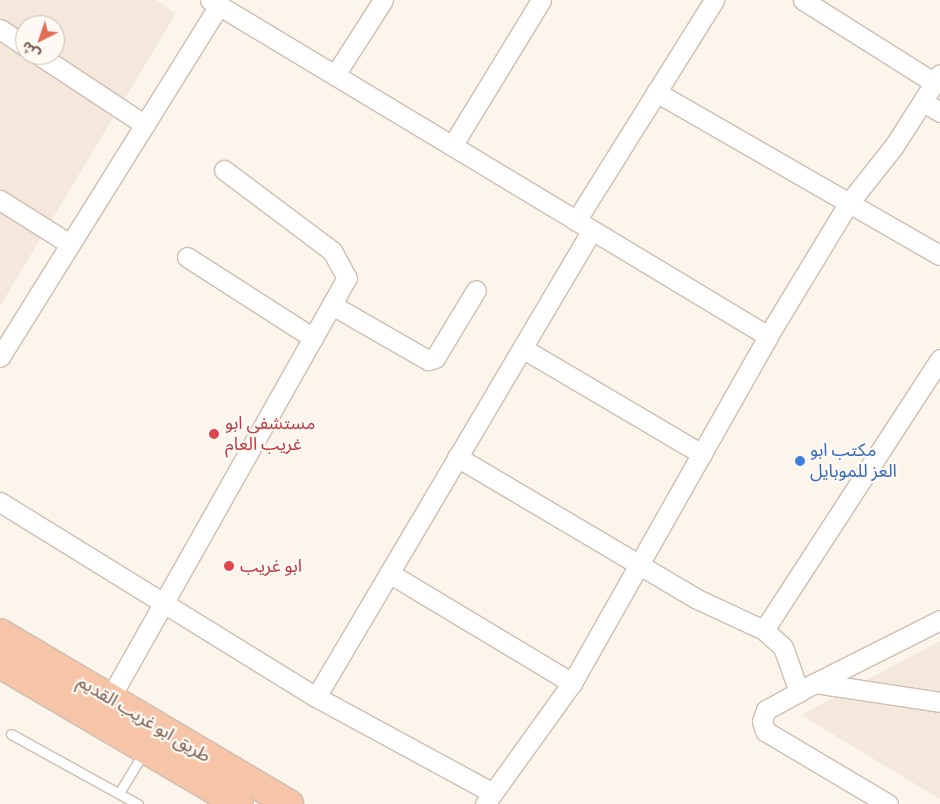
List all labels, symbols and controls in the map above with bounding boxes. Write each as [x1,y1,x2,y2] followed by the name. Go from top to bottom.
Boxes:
[15,15,65,65] north arrow
[18,37,44,64] text: ش
[225,413,315,456] place label: مستشفى ابو غريب العام
[207,427,221,441] marker: مستشفى ابو غريب العام
[810,440,897,482] place label: مكتب ابو العز للموبايل
[794,455,806,467] marker: مكتب ابو العز للموبايل
[240,555,302,577] place label: ابو غريب
[222,559,236,573] marker: ابو غريب
[74,671,214,767] street label: طريق ابو غريب القديم

